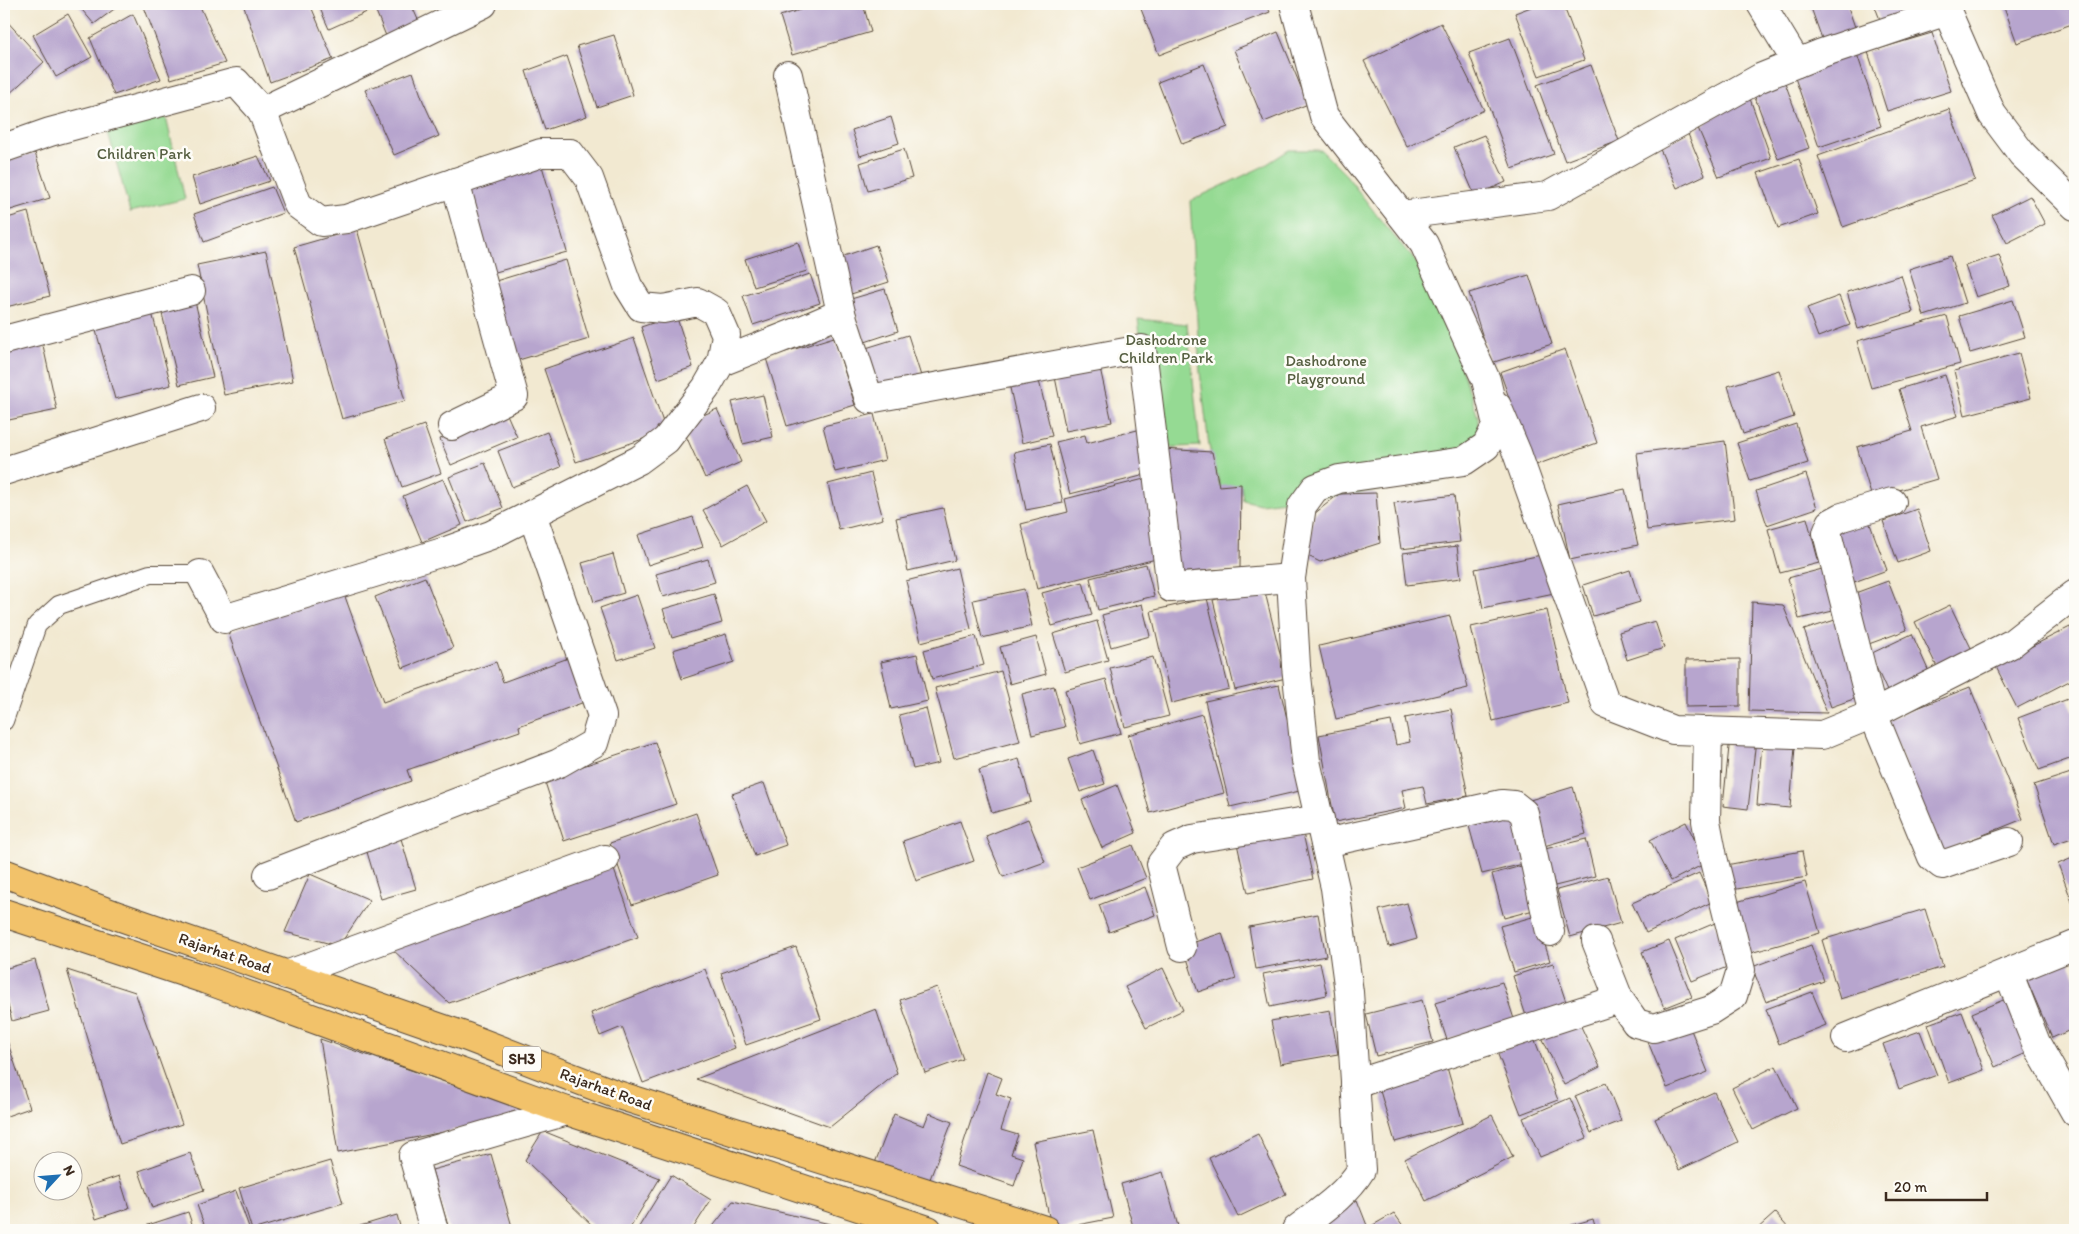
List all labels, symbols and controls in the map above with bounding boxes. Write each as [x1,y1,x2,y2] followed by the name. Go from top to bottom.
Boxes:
[97,144,192,163] park label: Children Park
[1119,330,1214,367] park label: Dashodrone Children Park
[1285,351,1367,388] park label: Dashodrone Playground
[176,928,274,978] street label: Rajarhat Road
[503,1046,541,1072] road number: SH3
[557,1064,655,1115] street label: Rajarhat Road
[32,1152,82,1202] north arrow
[60,1163,79,1178] text: N
[1886,1169,1988,1201] scale bar
[1894,1178,1928,1196] text: 20 m

